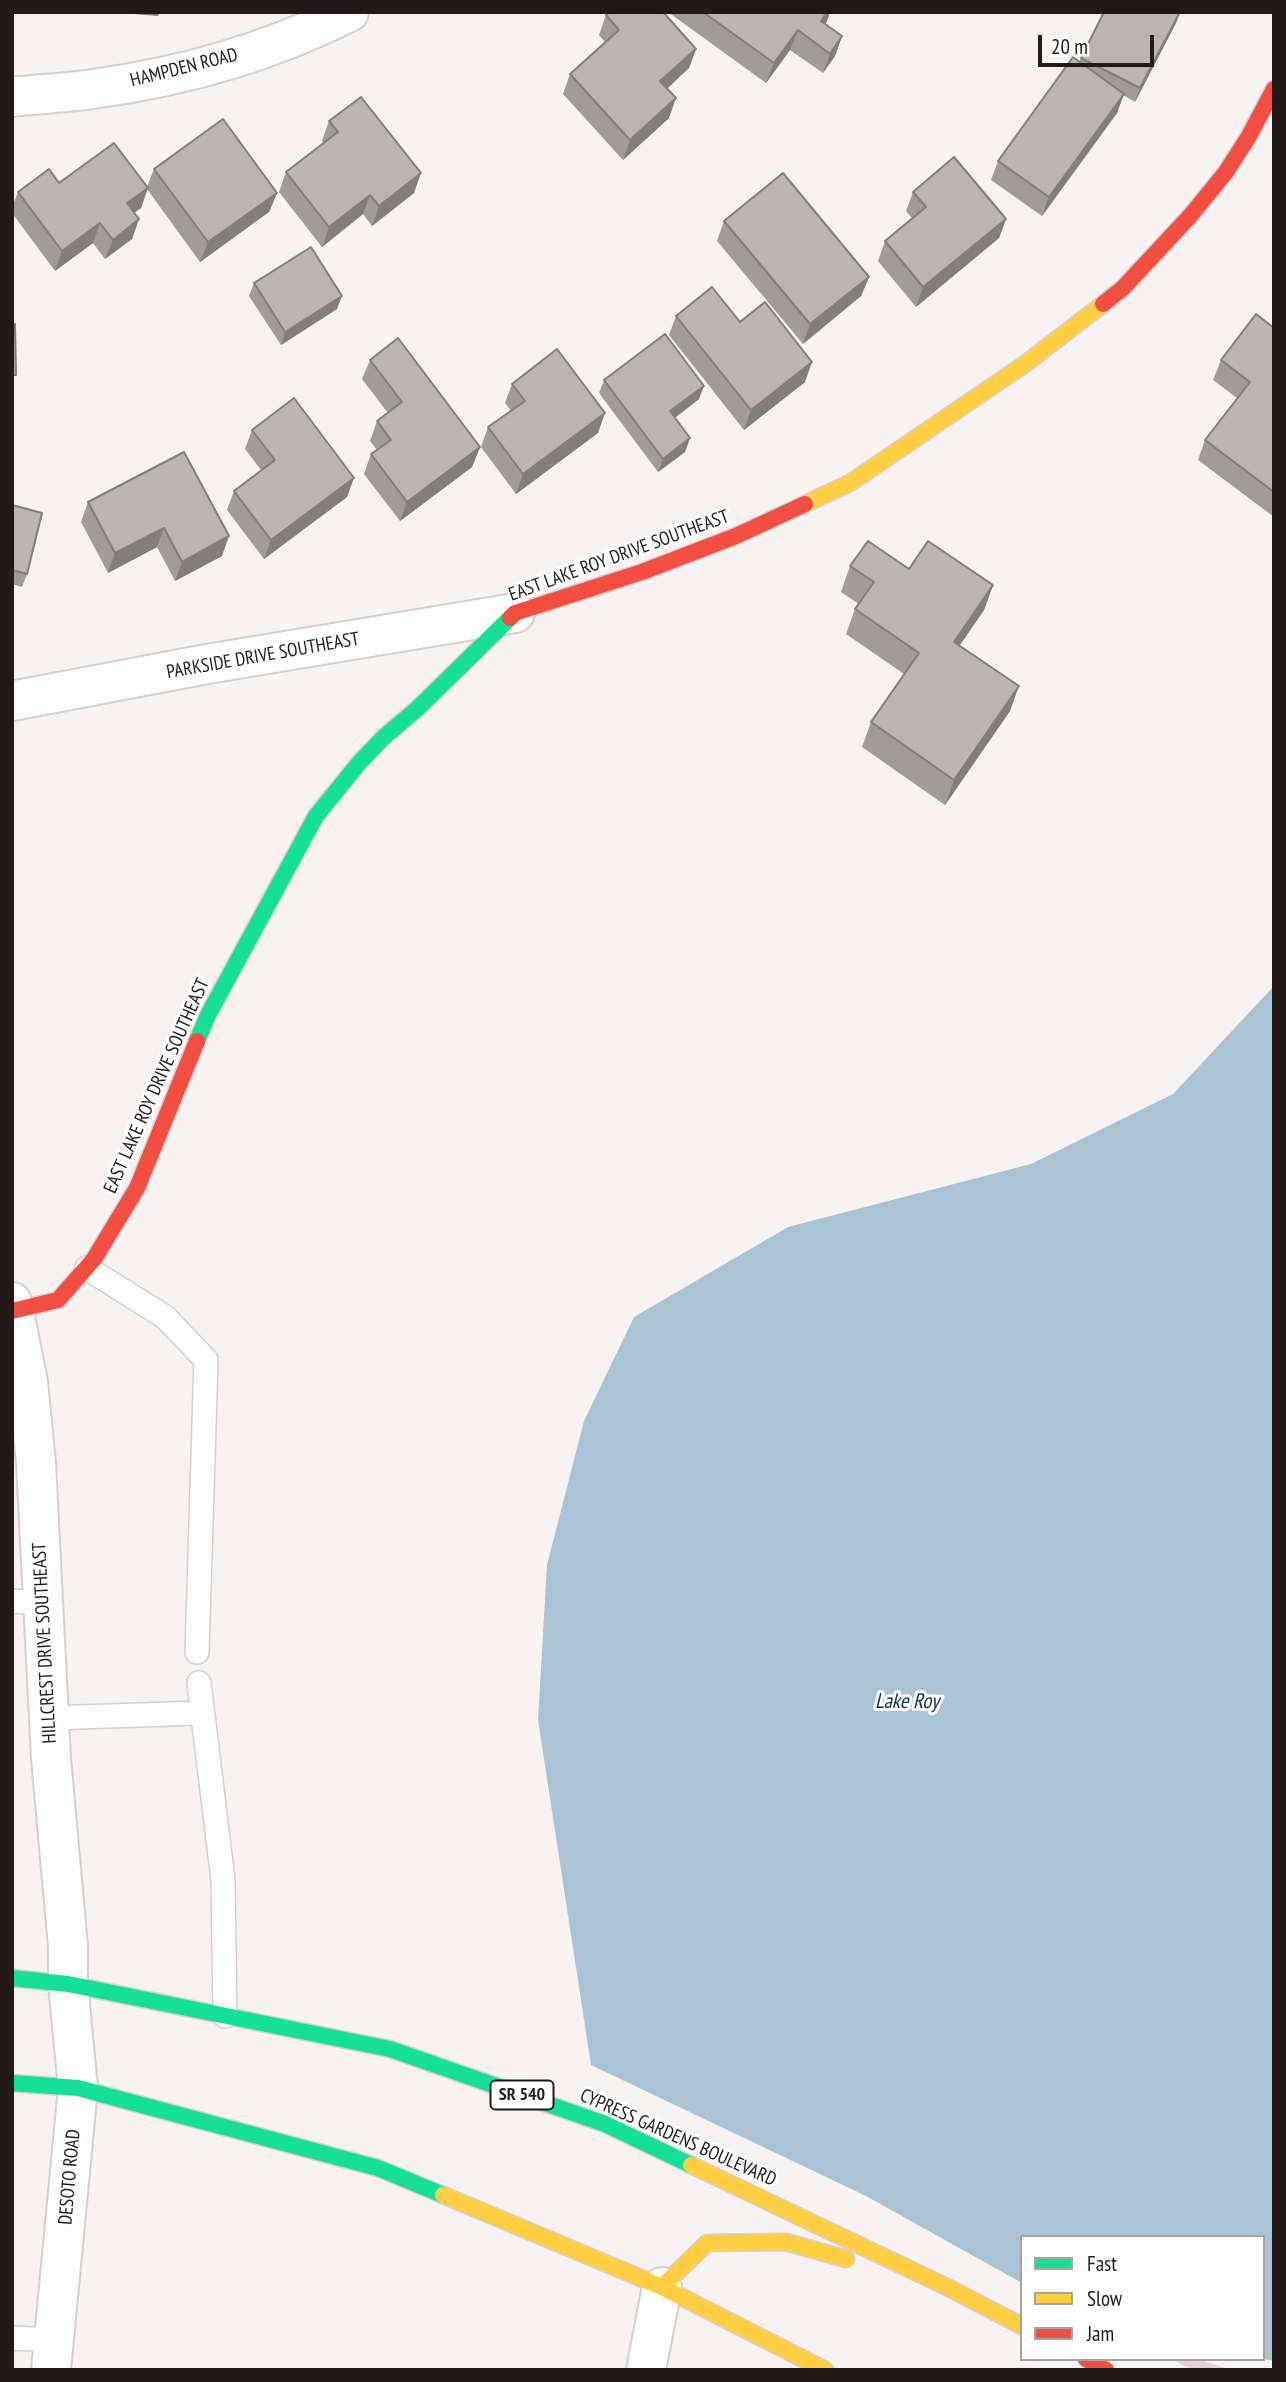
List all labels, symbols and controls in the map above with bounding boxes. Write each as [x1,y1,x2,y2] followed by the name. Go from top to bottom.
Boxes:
[1041,21,1156,65] scale bar
[1051,33,1088,60] text: 20 m
[128,44,240,92] street label: HAMPDEN ROAD
[506,505,732,607] street label: EAST LAKE ROY DRIVE SOUTHEAST
[165,628,361,684] street label: PARKSIDE DRIVE SOUTHEAST
[99,975,215,1197] street label: EAST LAKE ROY DRIVE SOUTHEAST
[28,1542,62,1744] street label: HILLCREST DRIVE SOUTHEAST
[875,1689,939,1715] water label: Lake Roy
[490,2080,554,2110] road number: SR 540
[576,2084,780,2192] street label: CYPRESS GARDENS BOULEVARD
[54,2128,86,2226] street label: DESOTO ROAD
[1020,2235,1265,2361] legend
[1087,2250,1117,2277] text: Fast
[1087,2285,1122,2312] text: Slow
[1087,2320,1114,2347] text: Jam

